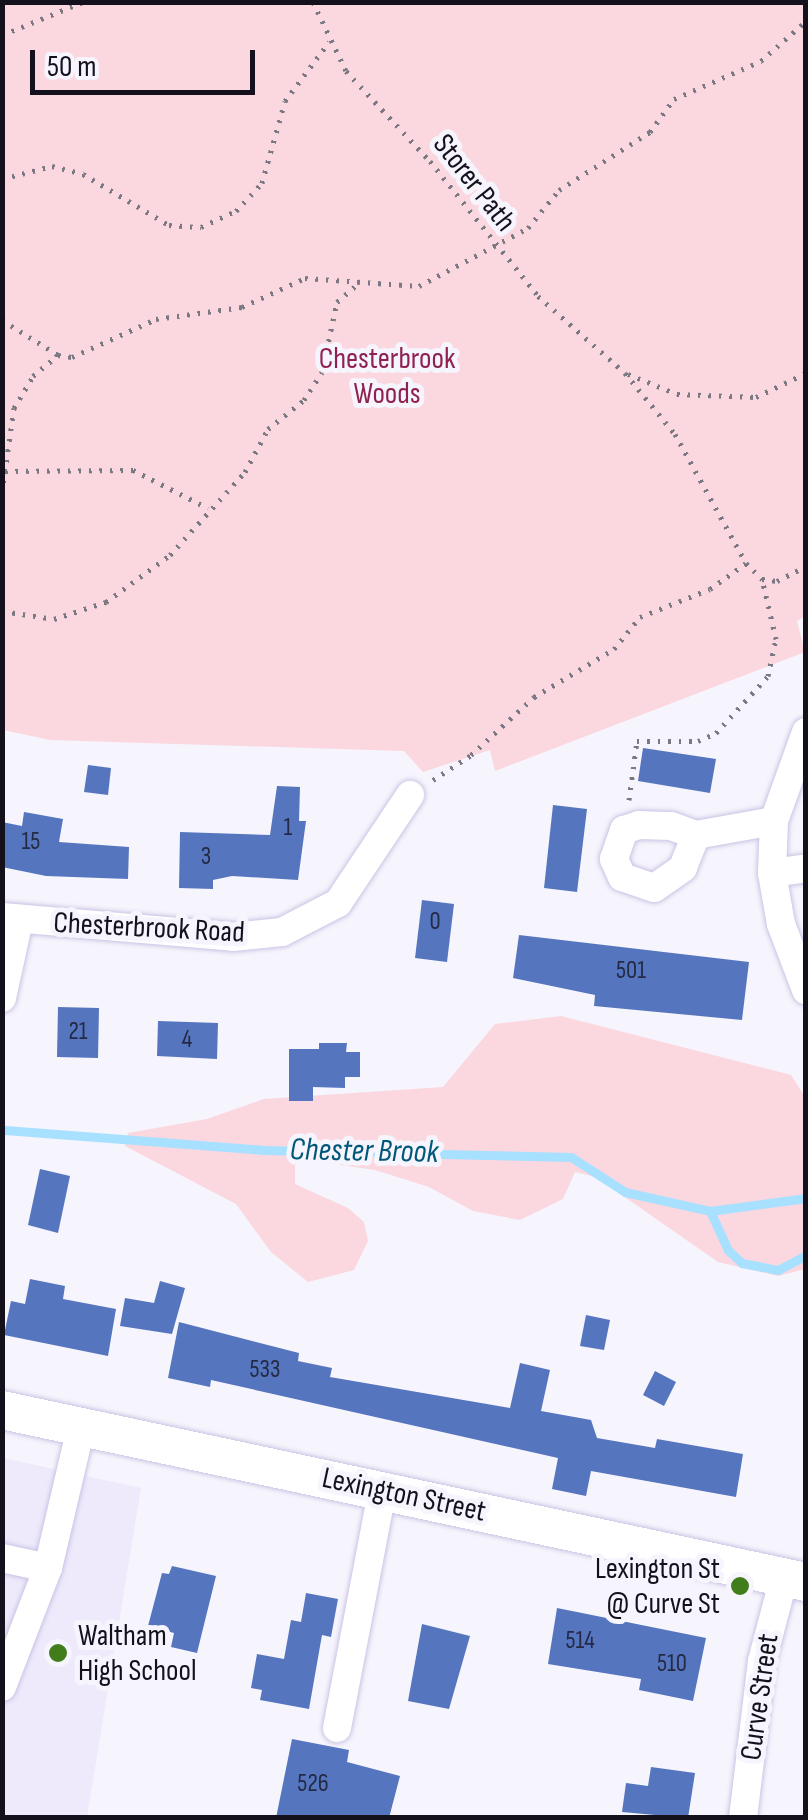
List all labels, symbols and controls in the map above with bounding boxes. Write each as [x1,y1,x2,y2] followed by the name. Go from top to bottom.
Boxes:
[35,30,260,92] scale bar
[47,49,96,85] text: 50 m
[425,127,523,239] street label: Storer Path
[319,341,455,412] park label: Chesterbrook Woods
[284,813,292,843] house number: 1
[22,827,40,857] house number: 15
[201,842,211,872] house number: 3
[52,905,246,951] street label: Chesterbrook Road
[429,907,441,937] house number: 0
[616,956,646,986] house number: 501
[68,1017,88,1047] house number: 21
[182,1025,192,1055] house number: 4
[289,1132,439,1172] water label: Chester Brook
[250,1355,280,1385] house number: 533
[319,1460,489,1530] street label: Lexington Street
[595,1551,720,1622] place label: Lexington St @ Curve St
[729,1575,751,1597] marker: Lexington St @ Curve St
[78,1618,197,1688] place label: Waltham High School
[565,1626,595,1656] house number: 514
[733,1631,787,1763] street label: Curve Street
[47,1642,69,1664] marker: Waltham High School
[657,1649,687,1679] house number: 510
[297,1769,329,1799] house number: 526

